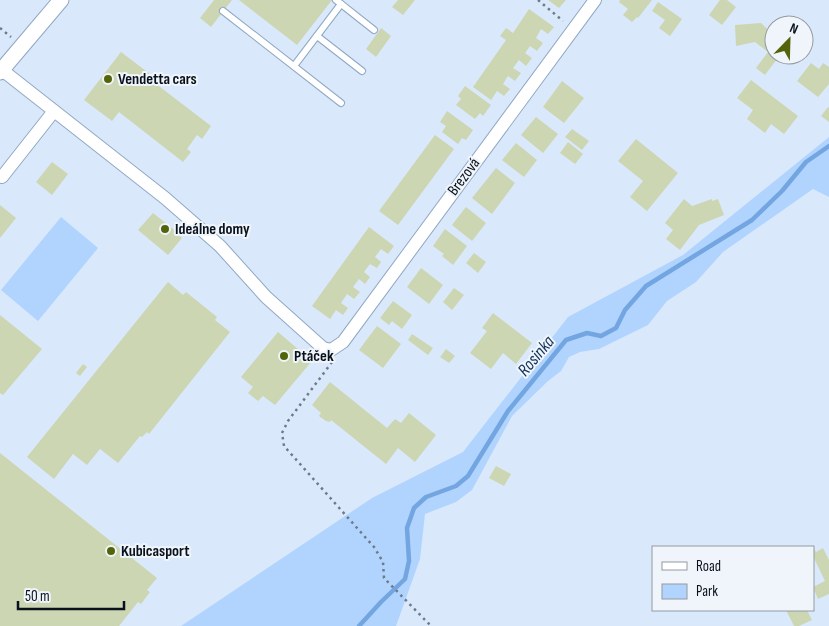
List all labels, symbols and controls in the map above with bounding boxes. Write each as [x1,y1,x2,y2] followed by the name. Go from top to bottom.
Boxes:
[764,15,814,65] north arrow
[787,19,801,38] text: N
[118,70,197,89] place label: Vendetta cars
[102,73,114,85] marker: Vendetta cars
[444,154,484,200] street label: Brezová
[175,220,250,239] place label: Ideálne domy
[159,223,171,235] marker: Ideálne domy
[513,331,559,380] water label: Rosinka
[294,347,334,366] place label: Ptáček
[278,350,290,362] marker: Ptáček
[121,542,190,561] place label: Kubicasport
[105,545,117,557] marker: Kubicasport
[652,546,814,611] legend
[696,557,721,576] text: Road
[18,578,124,610] scale bar
[696,582,718,601] text: Park
[25,587,50,606] text: 50 m

